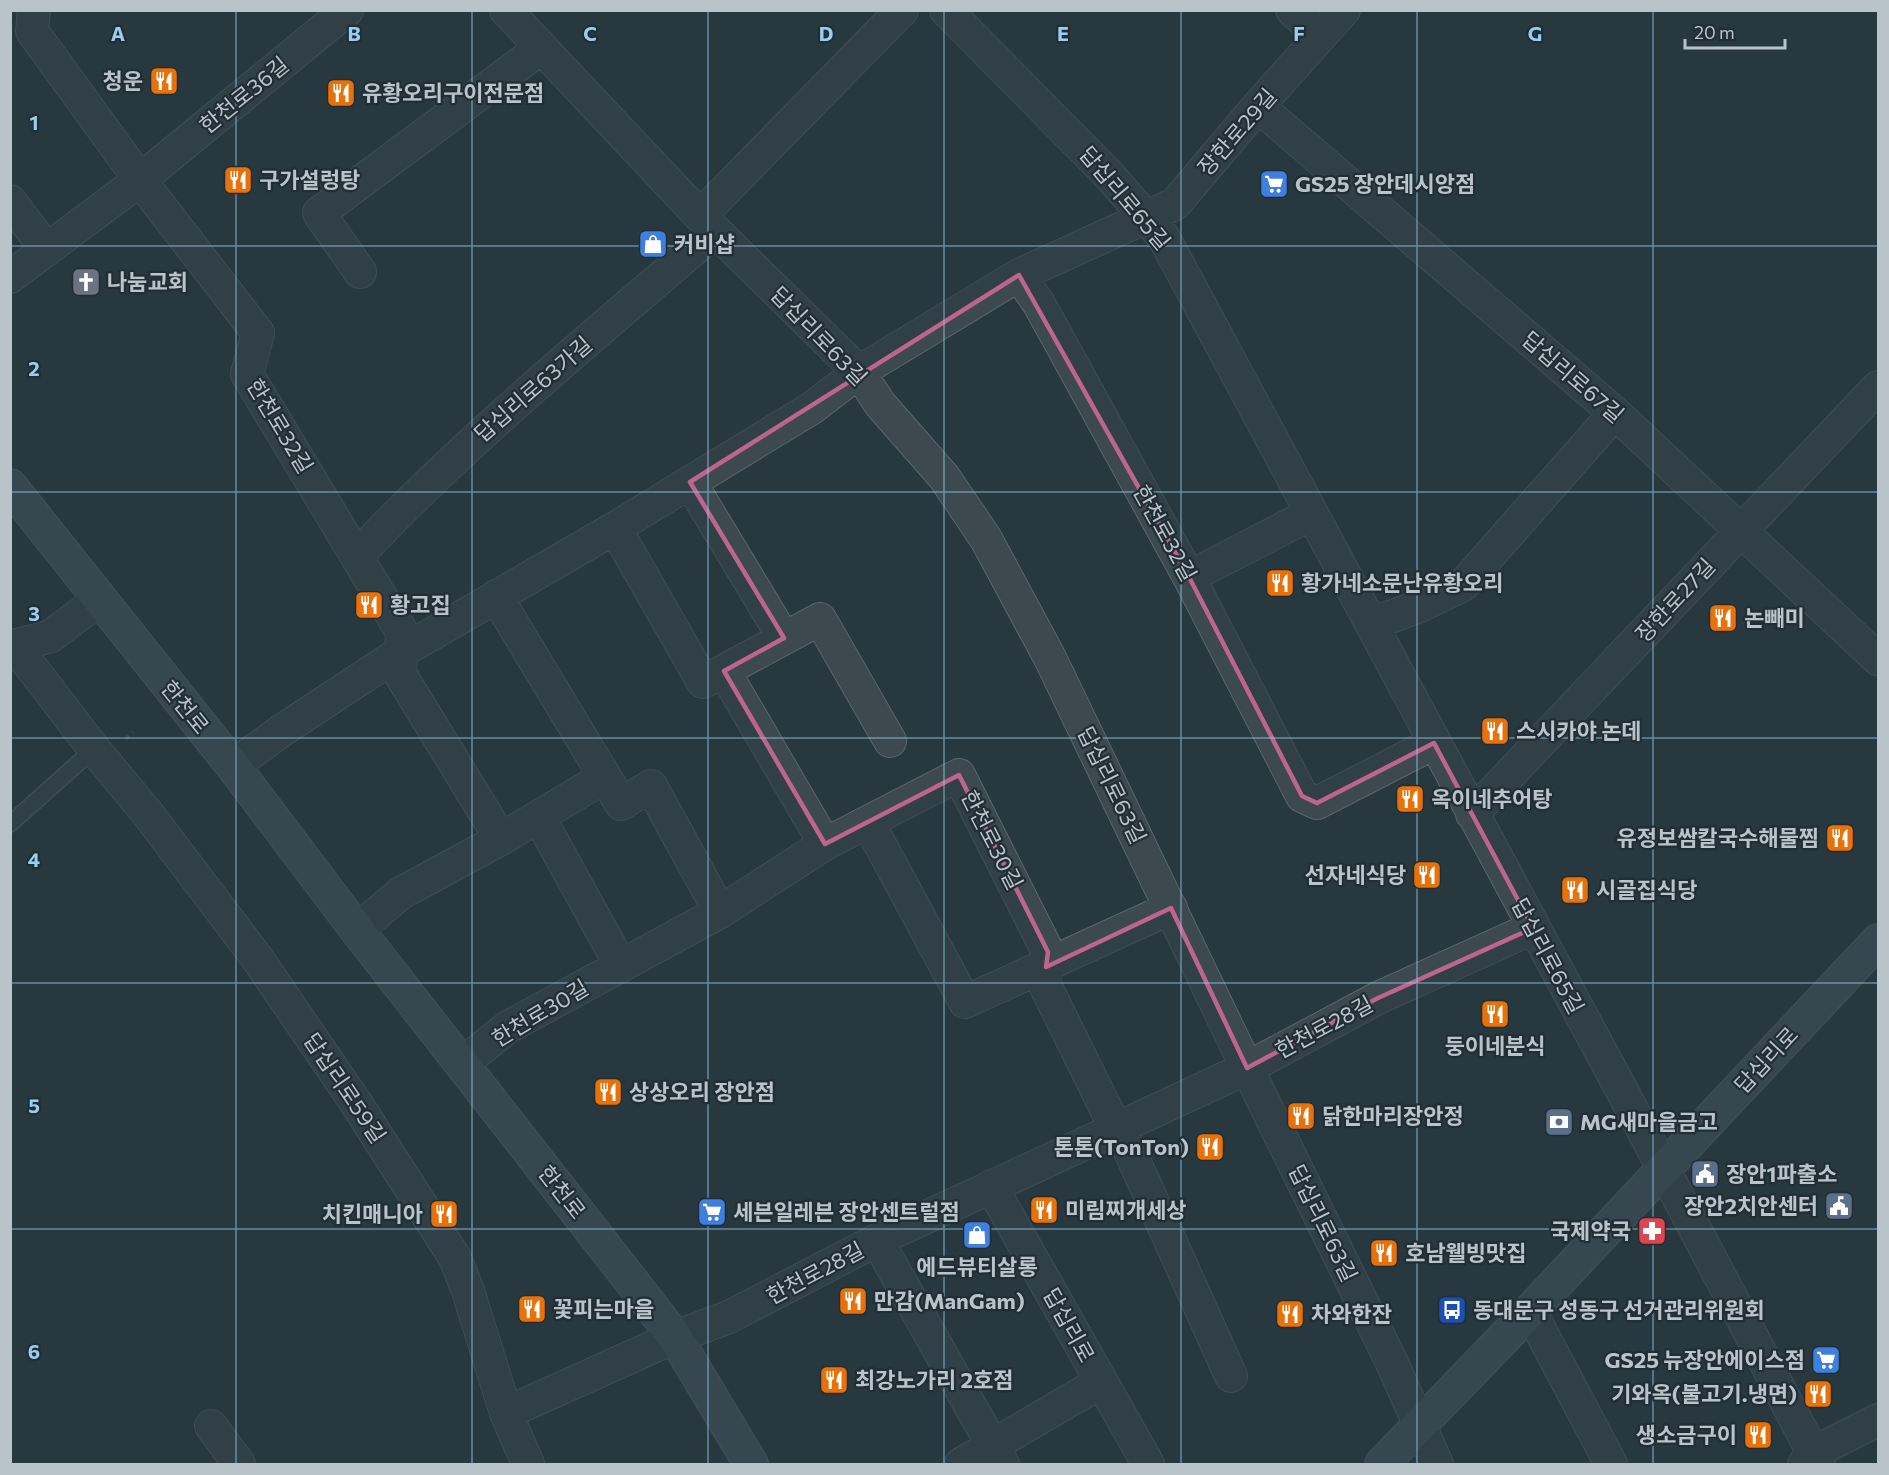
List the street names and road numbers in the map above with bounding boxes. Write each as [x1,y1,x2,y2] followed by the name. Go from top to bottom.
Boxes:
[194,50,294,139] street label: 한천로36길
[1192,83,1282,181] street label: 장한로29길
[1074,140,1177,255] street label: 답십리로65길
[766,281,873,391] street label: 답십리로63길
[1517,325,1630,428] street label: 답십리로67길
[468,330,597,447] street label: 답십리로63가길
[242,374,319,478] street label: 한천로32길
[1128,480,1203,586] street label: 한천로32길
[1629,552,1720,647] street label: 장한로27길
[156,675,215,739] street label: 한천로
[1072,722,1152,848] street label: 답십리로63길
[956,786,1029,894] street label: 한천로30길
[1507,893,1590,1018] street label: 답십리로65길
[487,973,593,1052] street label: 한천로30길
[1270,990,1377,1063] street label: 한천로28길
[1728,1021,1803,1098] street label: 답십리로
[299,1027,392,1148] street label: 답십리로59길
[533,1159,592,1224] street label: 한천로
[1283,1160,1363,1286] street label: 답십리로63길
[761,1236,868,1309] street label: 한천로28길
[1038,1283,1101,1367] street label: 답십리로

